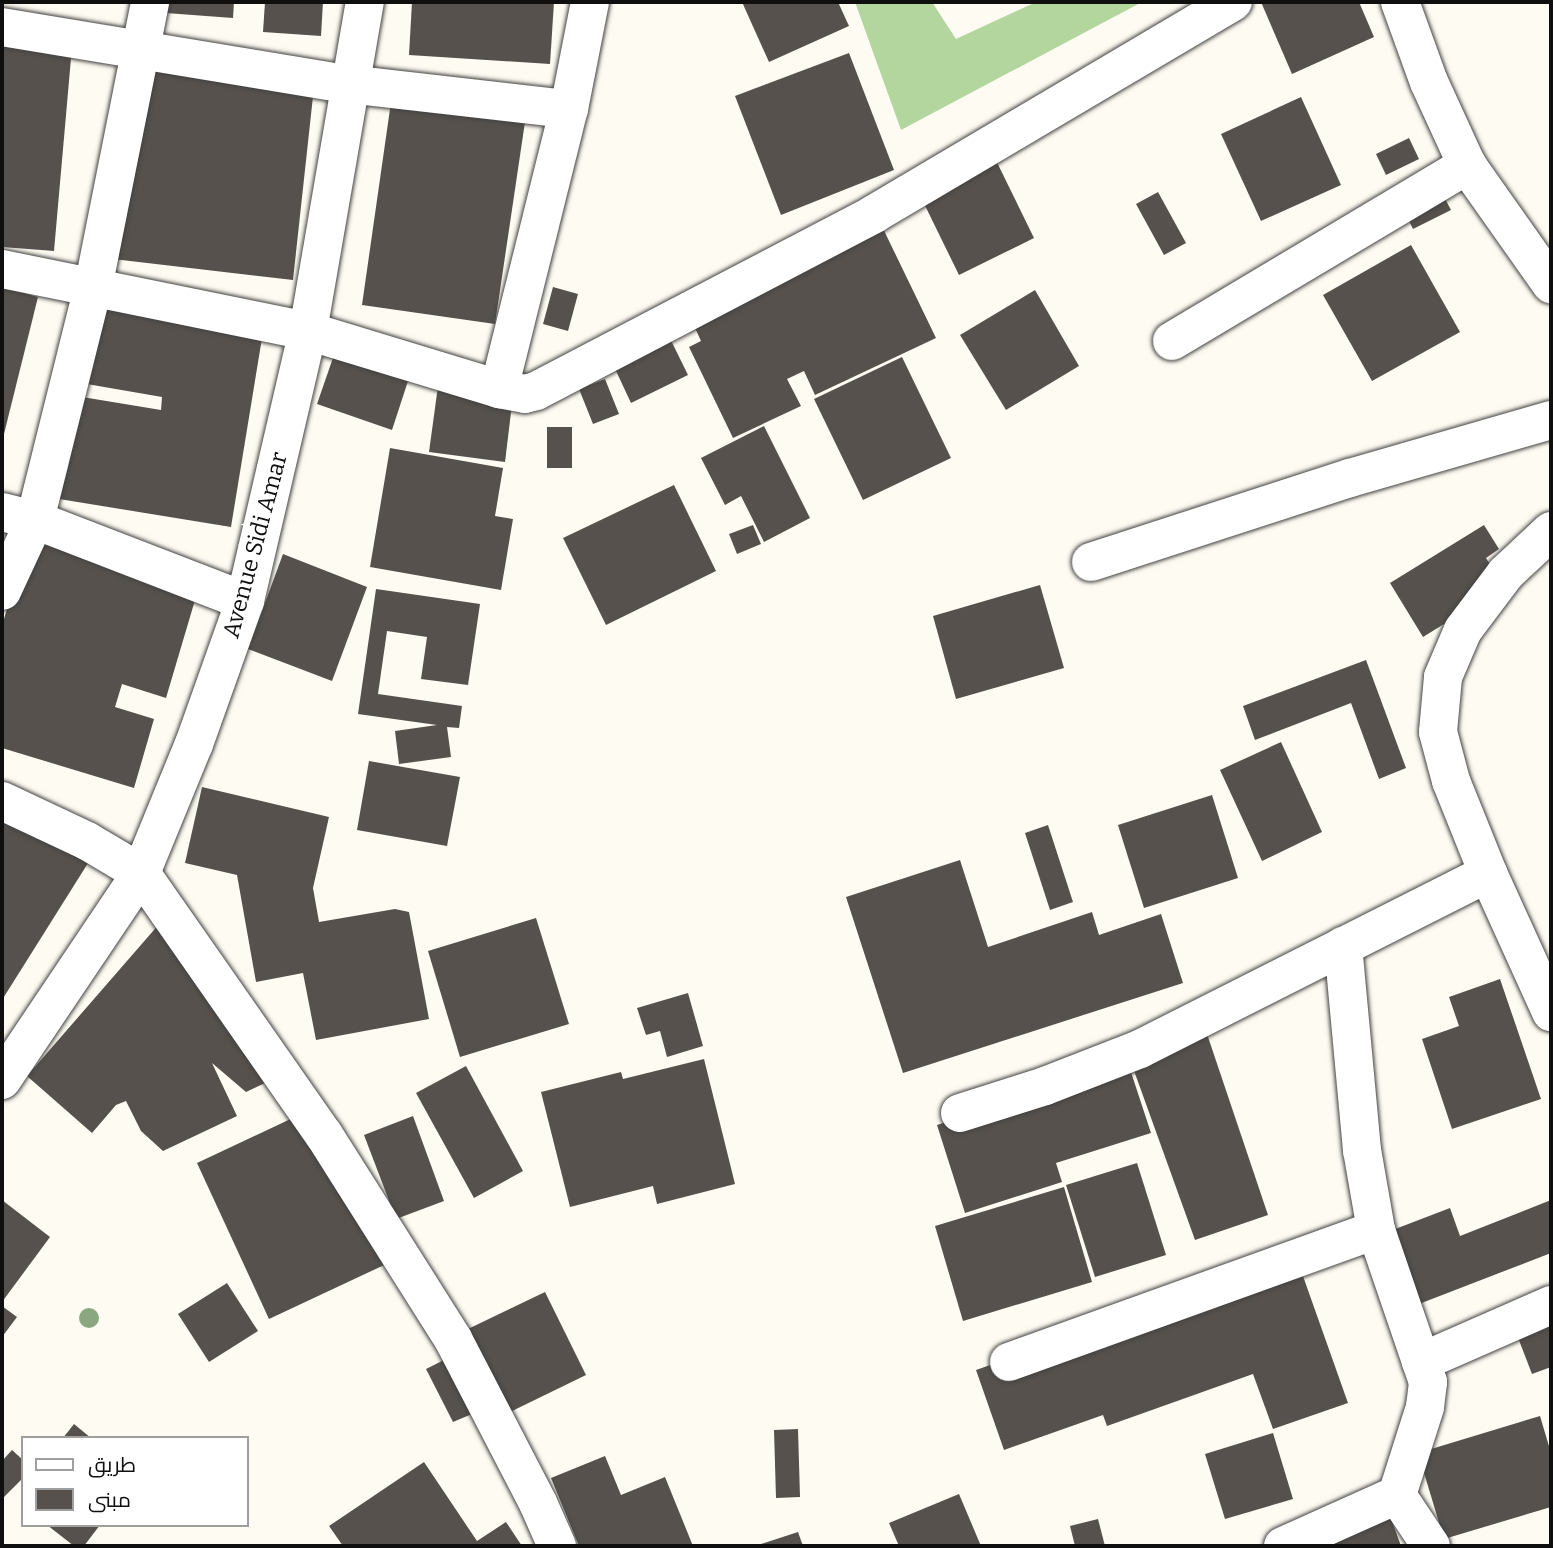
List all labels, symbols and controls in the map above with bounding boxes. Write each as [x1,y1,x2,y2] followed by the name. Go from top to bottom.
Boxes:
[217,449,293,641] street label: Avenue Sidi Amar
[21,1436,248,1527] legend
[88,1452,136,1478] text: طريق
[88,1487,131,1513] text: مبنى

